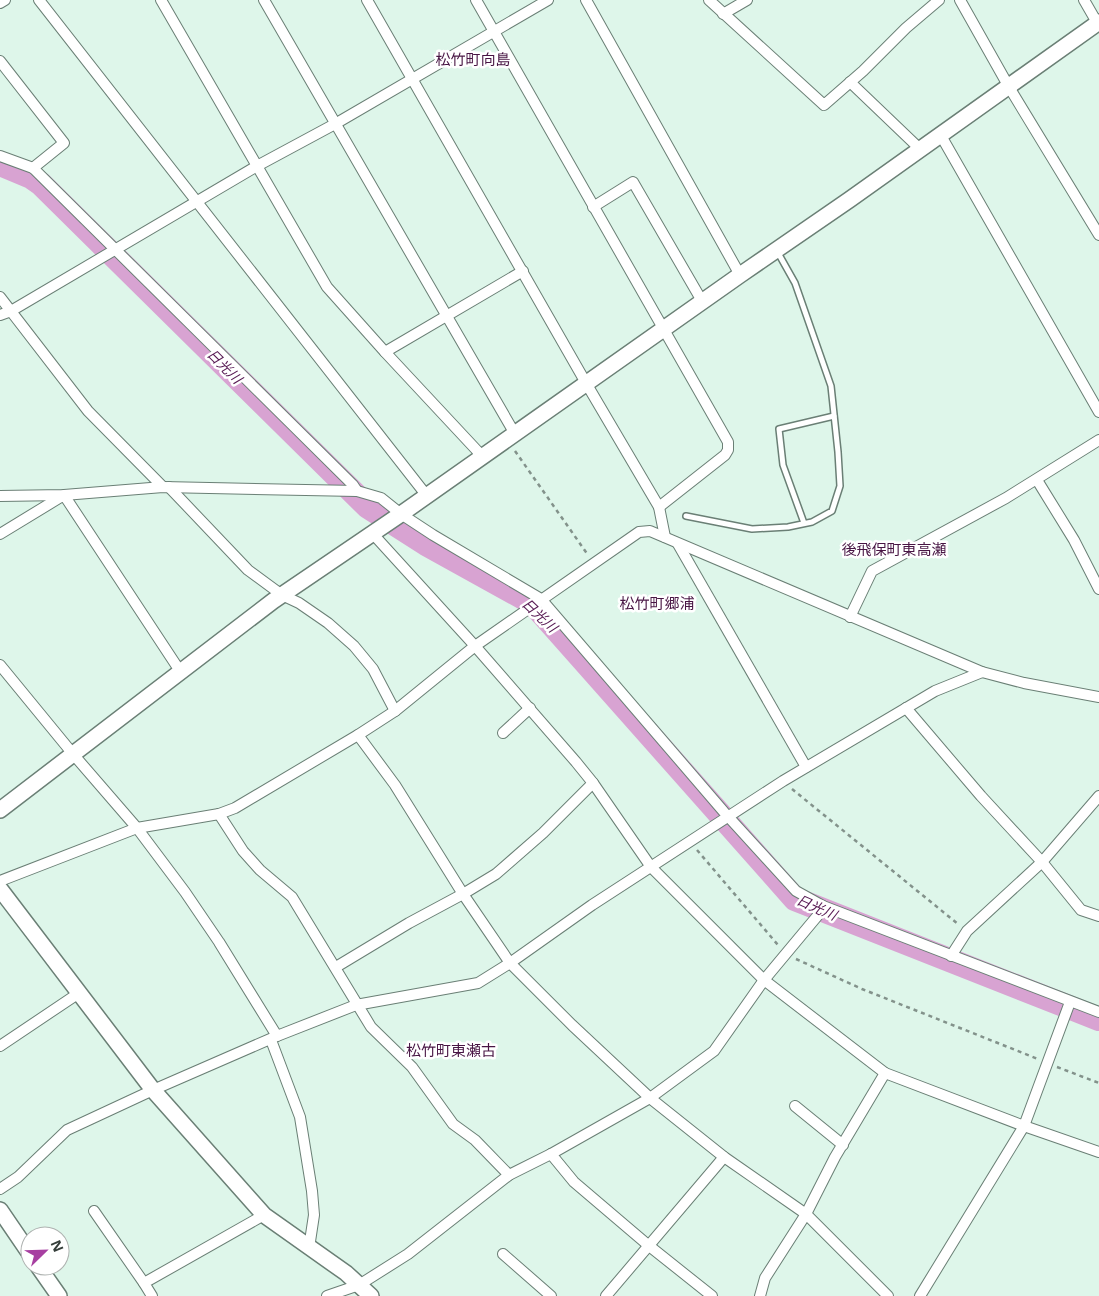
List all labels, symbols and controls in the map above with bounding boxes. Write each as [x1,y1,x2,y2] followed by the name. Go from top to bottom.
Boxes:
[435,49,511,69] district label: 松竹町向島
[203,344,248,389] water label: 日光川
[841,539,947,559] district label: 後飛保町東高瀬
[619,593,695,613] district label: 松竹町郷浦
[518,594,563,638] water label: 日光川
[794,890,842,925] water label: 日光川
[406,1040,496,1060] district label: 松竹町東瀬古
[20,1226,70,1276] north arrow
[46,1237,68,1255] text: N

